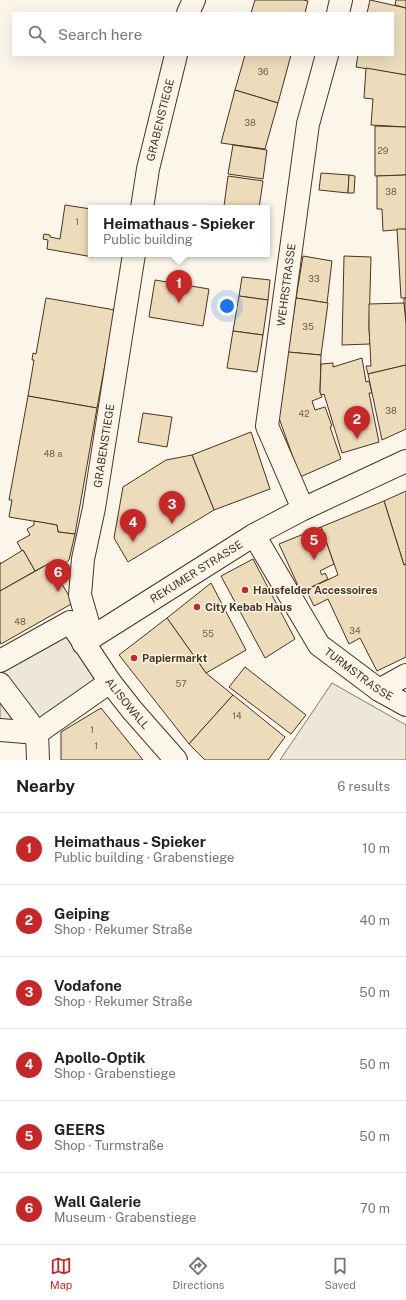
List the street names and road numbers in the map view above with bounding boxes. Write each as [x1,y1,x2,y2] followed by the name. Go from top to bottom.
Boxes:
[144,77,176,162] street label: GRABENSTIEGE
[275,242,298,327] street label: WEHRSTRASSE
[91,403,116,488] street label: GRABENSTIEGE
[148,538,245,605] street label: REKUMER STRASSE
[322,645,395,703] street label: TURMSTRASSE
[103,676,152,731] street label: ALISOWALL

